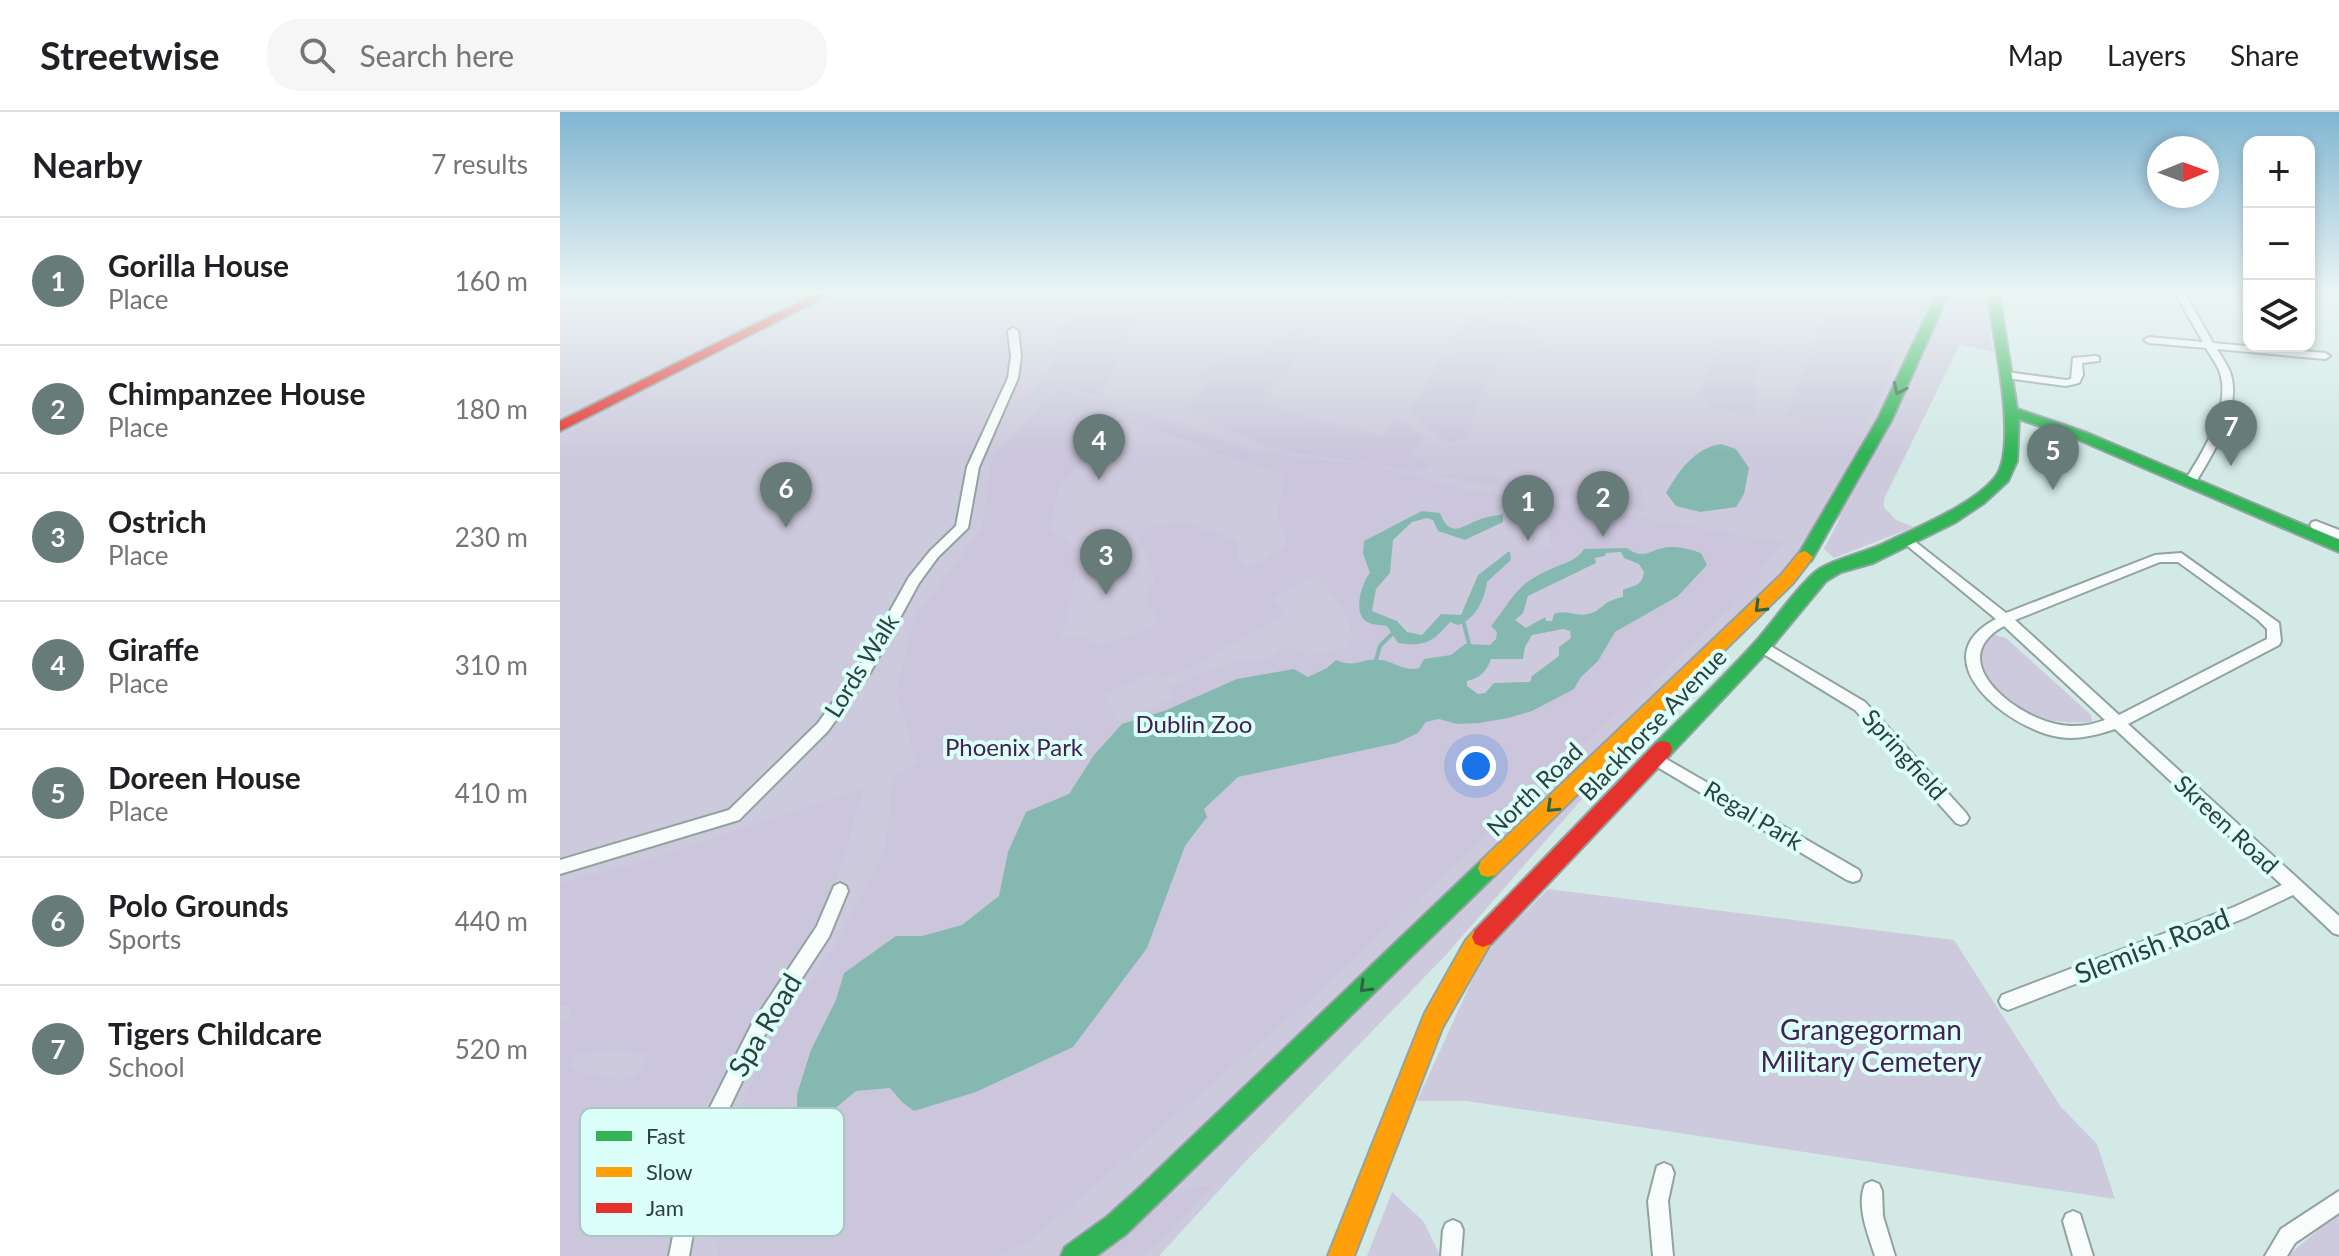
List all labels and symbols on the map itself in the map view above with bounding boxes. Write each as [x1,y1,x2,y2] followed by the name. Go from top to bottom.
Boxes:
[2147,136,2219,208] north arrow
[1892,381,1908,395] one-way arrow
[2205,400,2257,466] pin: 7
[1073,414,1125,480] pin: 4
[2027,424,2079,490] pin: 5
[760,462,812,528] pin: 6
[1577,471,1629,537] pin: 2
[1502,475,1554,541] pin: 1
[1080,529,1132,595] pin: 3
[1755,598,1769,612] one-way arrow
[818,608,904,722] street label: Lords Walk
[1572,642,1732,806] street label: Blackhorse Avenue
[1857,703,1953,805] street label: Springfield
[1136,709,1252,738] park label: Dublin Zoo
[945,732,1084,761] park label: Phoenix Park
[1480,736,1588,842] street label: North Road
[1456,746,1496,786] your location
[2169,768,2285,879] street label: Skreen Road
[1699,774,1809,856] street label: Regal Park
[1547,797,1561,812] one-way arrow
[2069,900,2234,990] street label: Slemish Road
[720,967,808,1082] street label: Spa Road
[1360,978,1374,993] one-way arrow
[1760,1012,1982,1078] park label: Grangegorman Military Cemetery
[580,1108,844,1236] legend
[646,1122,685,1149] text: Fast
[646,1158,693,1185] text: Slow
[646,1194,684,1221] text: Jam

